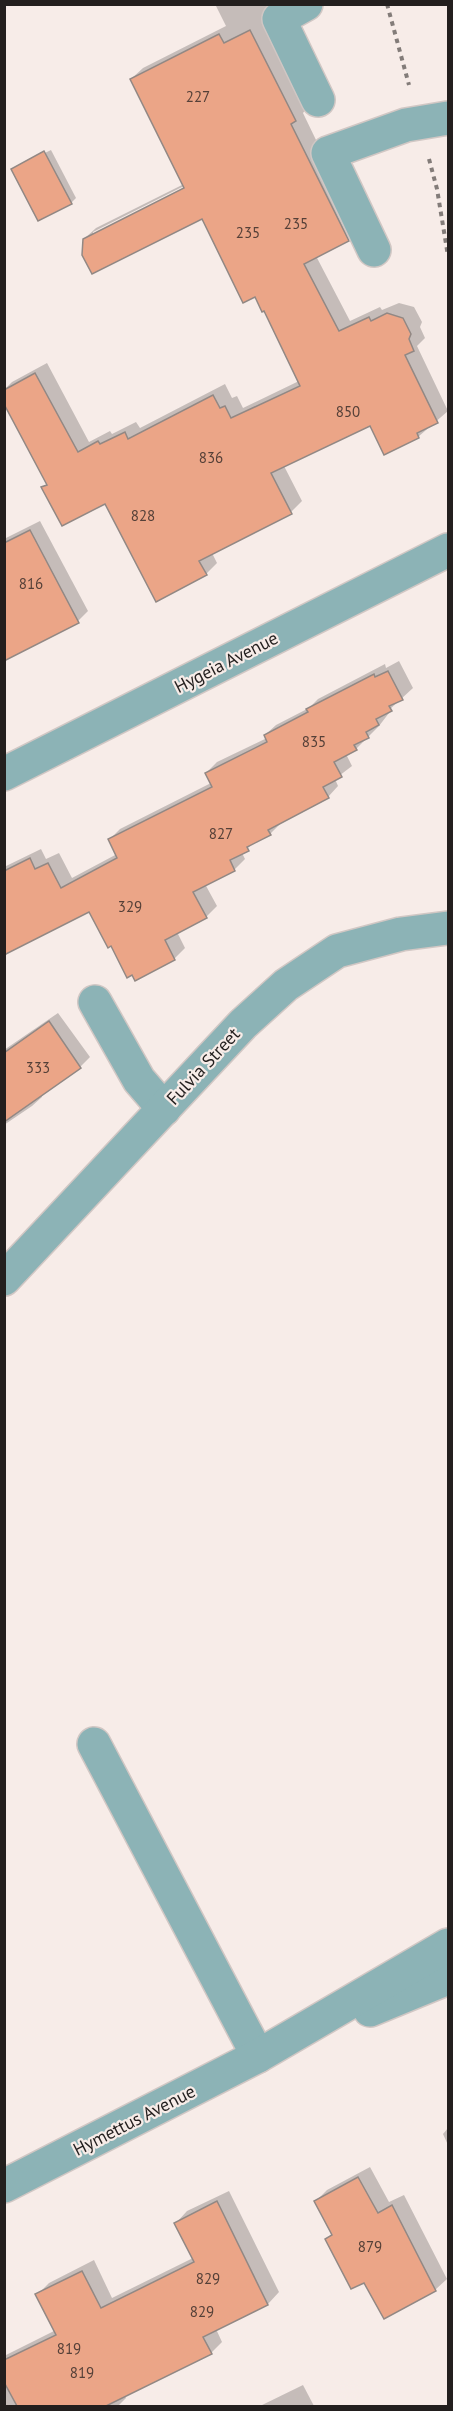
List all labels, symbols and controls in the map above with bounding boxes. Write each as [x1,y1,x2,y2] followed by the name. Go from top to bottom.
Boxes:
[186,87,210,106] house number: 227
[284,214,308,233] house number: 235
[236,223,260,242] house number: 235
[336,402,360,421] house number: 850
[199,448,223,467] house number: 836
[131,506,155,525] house number: 828
[19,574,43,593] house number: 816
[170,626,282,698] street label: Hygeia Avenue
[302,732,326,751] house number: 835
[209,824,233,843] house number: 827
[118,897,142,916] house number: 329
[161,1023,245,1109] street label: Fulvia Street
[26,1058,50,1077] house number: 333
[69,2079,199,2161] street label: Hymettus Avenue
[358,2237,382,2256] house number: 879
[196,2269,220,2288] house number: 829
[190,2302,214,2321] house number: 829
[57,2339,81,2358] house number: 819
[70,2363,94,2382] house number: 819

